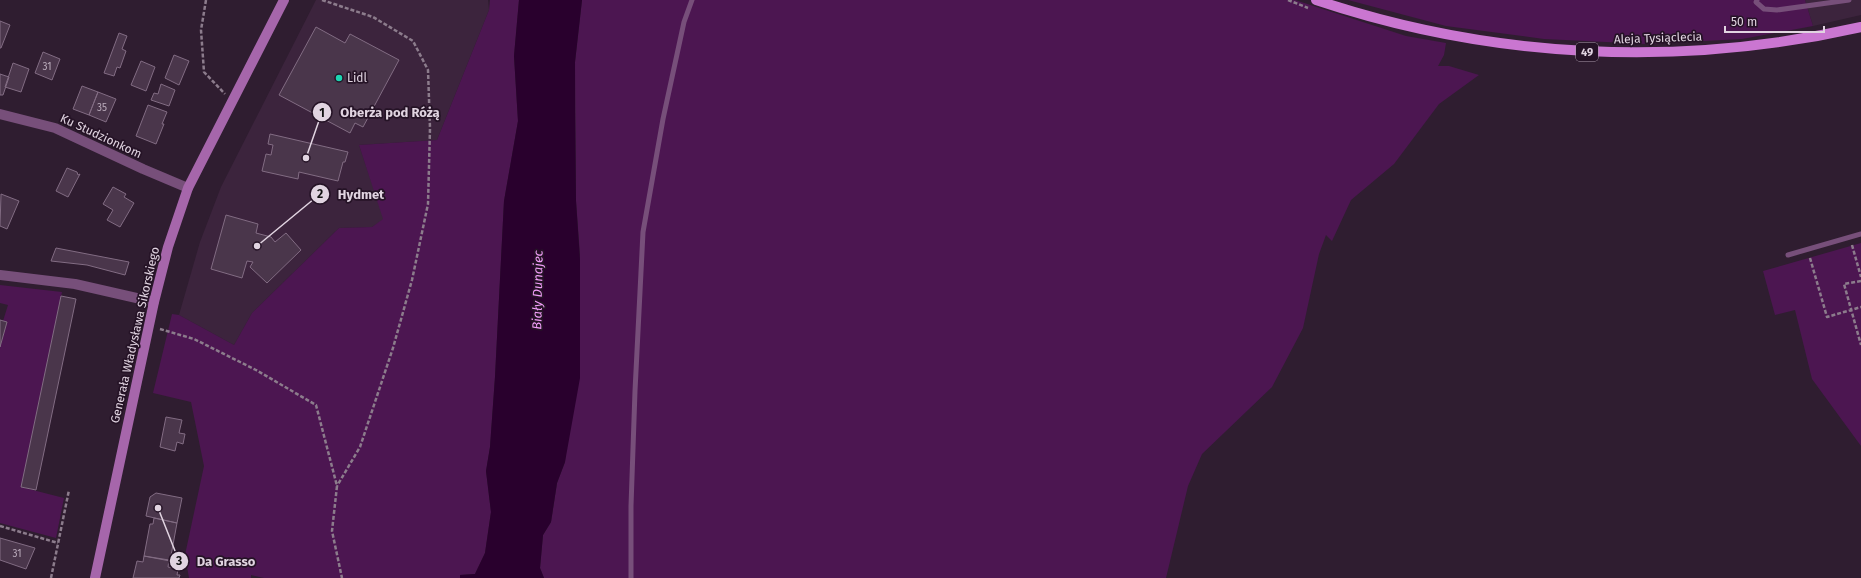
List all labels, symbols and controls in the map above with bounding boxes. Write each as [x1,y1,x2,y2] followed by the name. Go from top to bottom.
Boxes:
[1725,8,1824,34] scale bar
[1731,15,1757,29] text: 50 m
[1614,29,1702,47] street label: Aleja Tysiąclecia
[1576,43,1598,61] road number: 49
[42,61,52,73] house number: 31
[347,71,368,85] place label: Lidl
[334,73,344,83] marker: Lidl
[312,100,448,125] callout: Oberża pod Różą
[97,102,107,114] house number: 35
[340,105,440,121] text: Oberża pod Różą
[319,106,325,120] text: 1
[58,111,144,161] street label: Ku Studzionkom
[310,182,392,207] callout: Hydmet
[317,187,323,201] text: 2
[338,187,385,202] text: Hydmet
[108,245,162,425] street label: Generała Władysława Sikorskiego
[529,249,546,330] water label: Biały Dunajec
[12,548,22,560] house number: 31
[169,549,264,574] callout: Da Grasso
[175,554,182,568] text: 3
[197,554,256,569] text: Da Grasso

